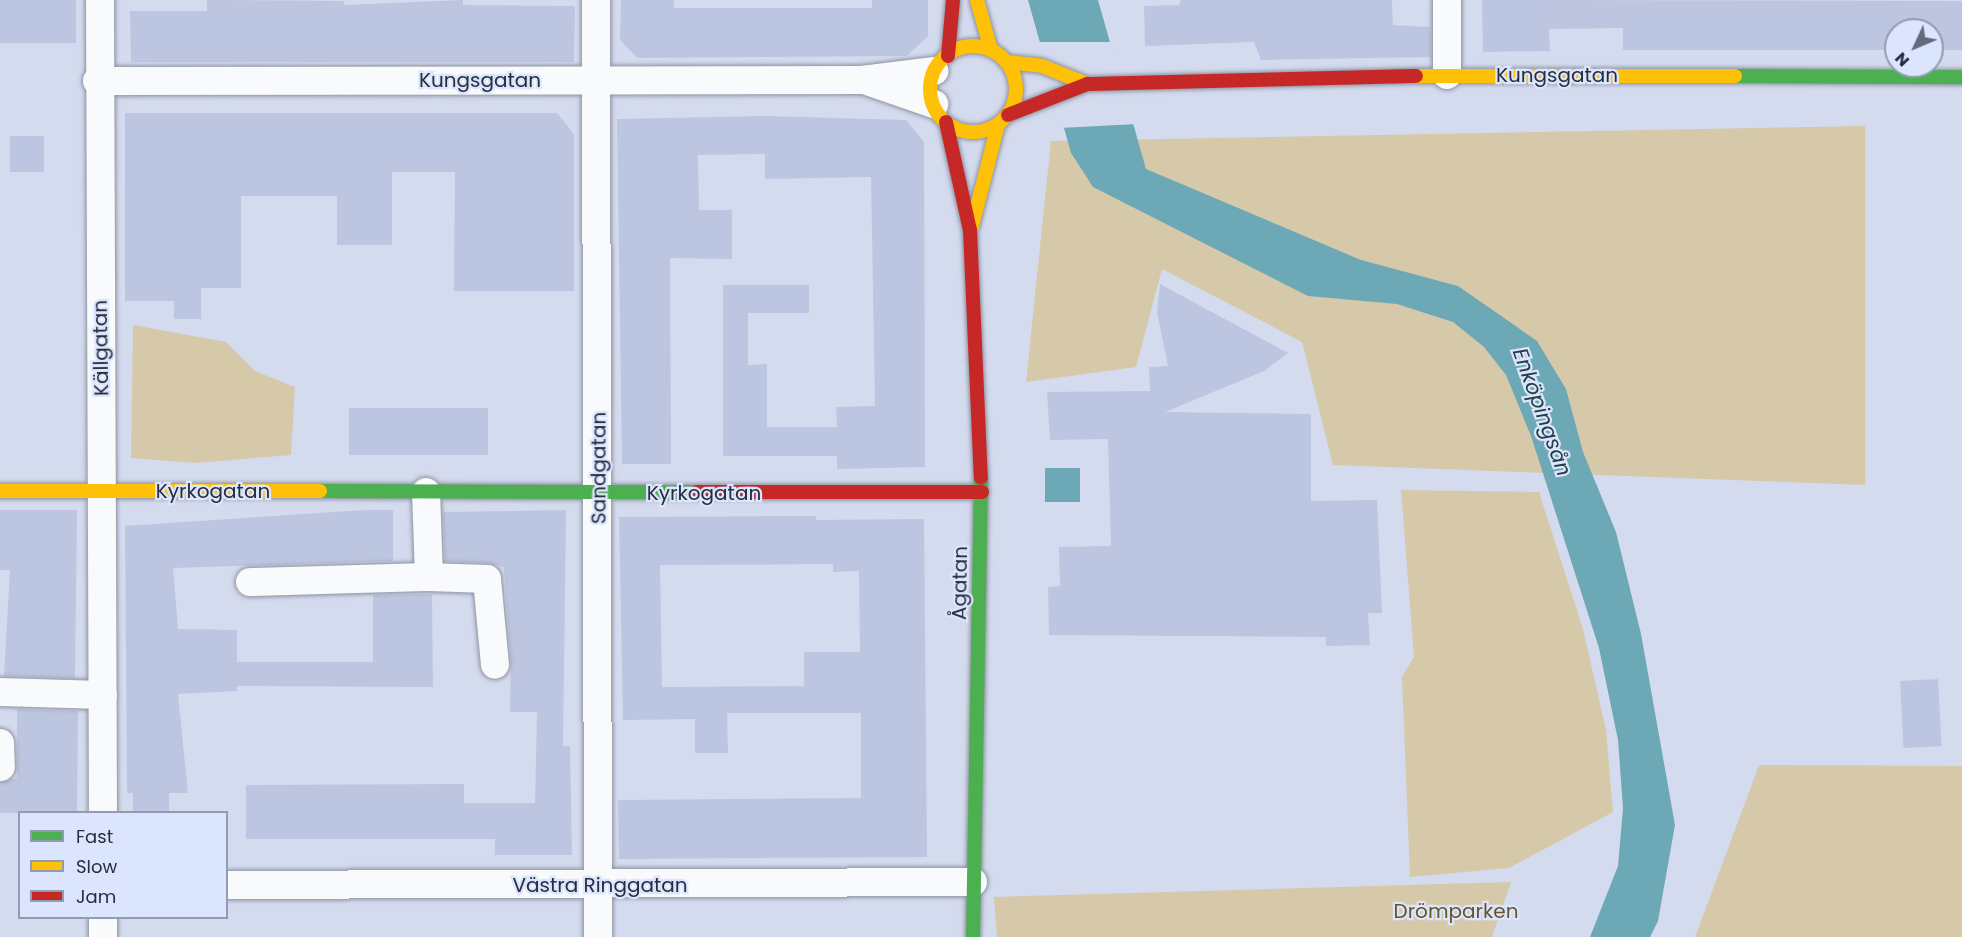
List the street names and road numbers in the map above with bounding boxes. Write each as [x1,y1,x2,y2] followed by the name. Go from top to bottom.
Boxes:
[1496,63,1618,87] street label: Kungsgatan
[419,68,541,92] street label: Kungsgatan
[88,300,114,396] street label: Källgatan
[587,412,611,524] street label: Sandgatan
[156,479,270,503] street label: Kyrkogatan
[647,481,761,505] street label: Kyrkogatan
[947,546,973,620] street label: Ågatan
[512,873,688,897] street label: Västra Ringgatan

